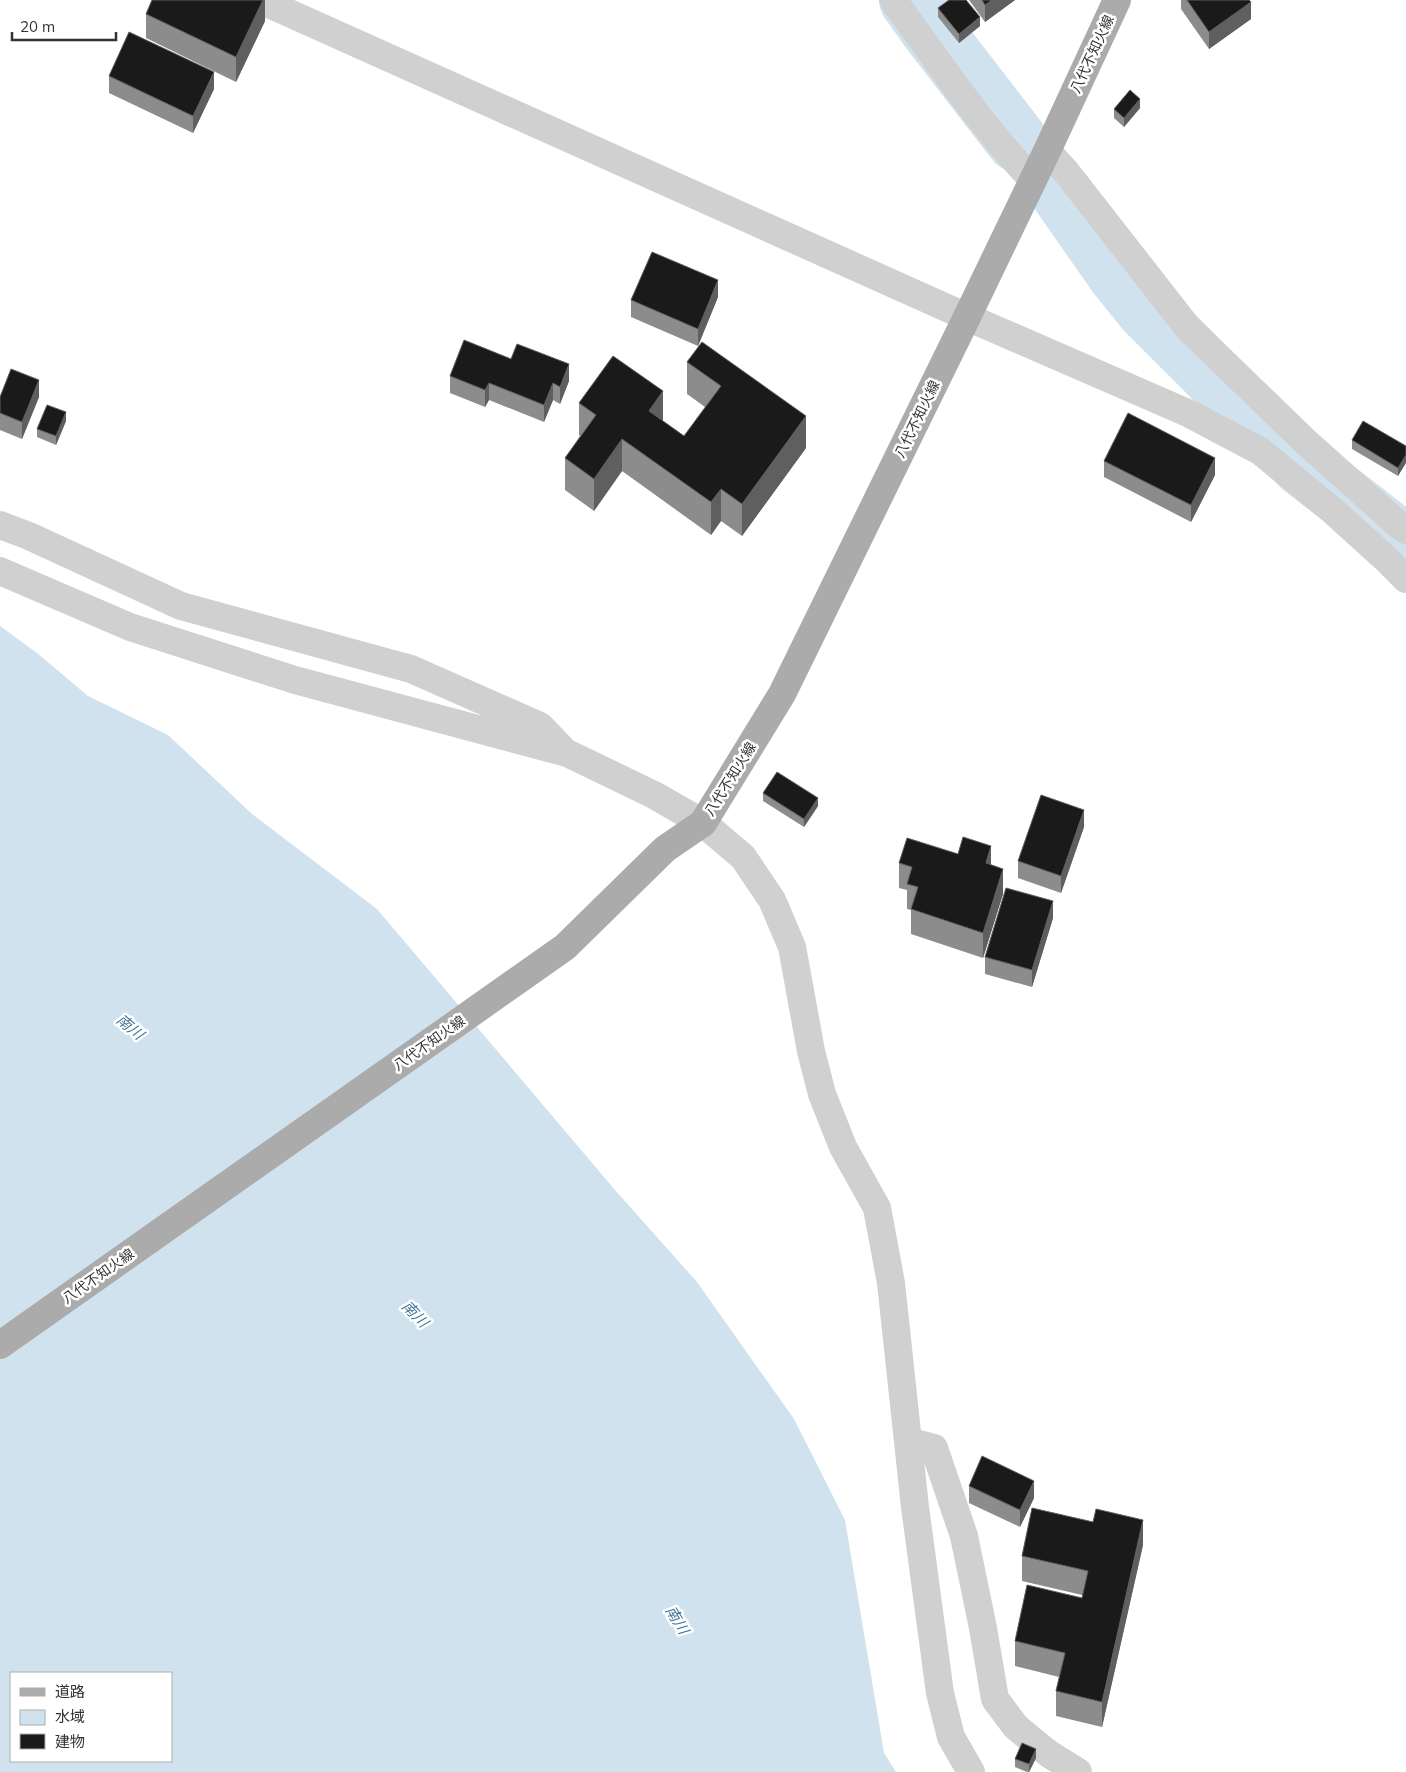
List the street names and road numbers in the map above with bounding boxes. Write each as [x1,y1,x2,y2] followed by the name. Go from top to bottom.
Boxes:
[1066,12,1118,96] street label: 八代不知火線
[890,377,944,461] street label: 八代不知火線
[700,739,760,819] street label: 八代不知火線
[389,1012,469,1074] street label: 八代不知火線
[58,1245,138,1307] street label: 八代不知火線

